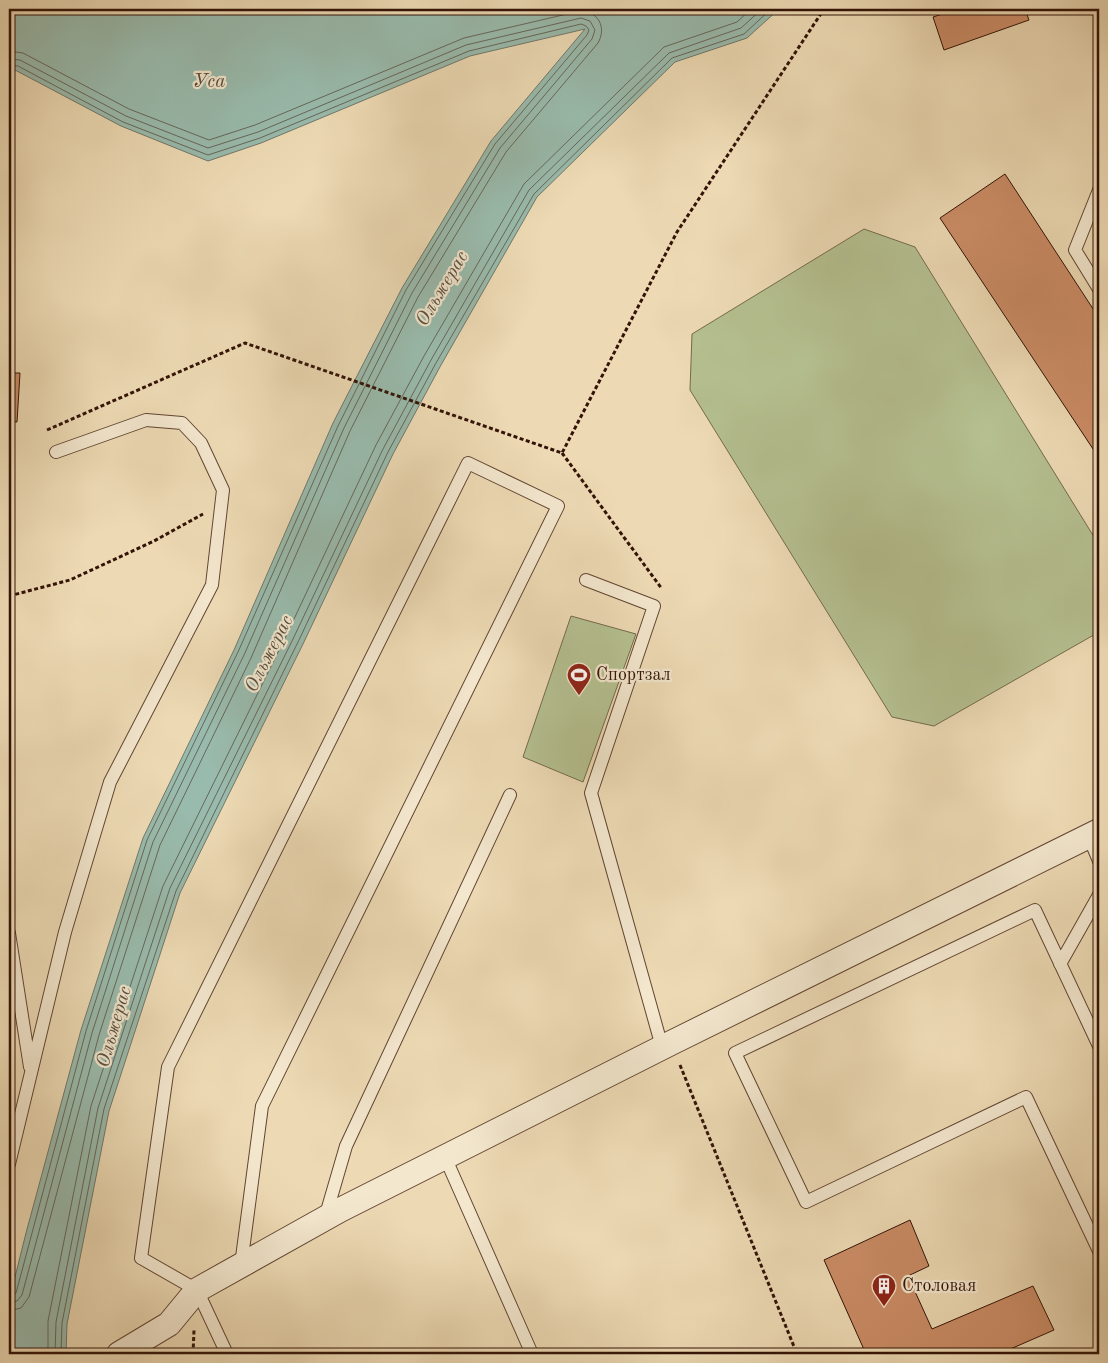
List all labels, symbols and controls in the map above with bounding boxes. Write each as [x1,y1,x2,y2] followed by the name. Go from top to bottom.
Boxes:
[192,73,226,92] water label: Уса
[413,248,473,330] water label: Ольжерас
[243,612,297,696] water label: Ольжерас
[566,662,592,696] sports icon: Спортзал
[596,666,670,684] place label: Спортзал
[94,984,136,1070] water label: Ольжерас
[871,1273,897,1307] building icon: Столовая
[902,1277,976,1295] place label: Столовая

